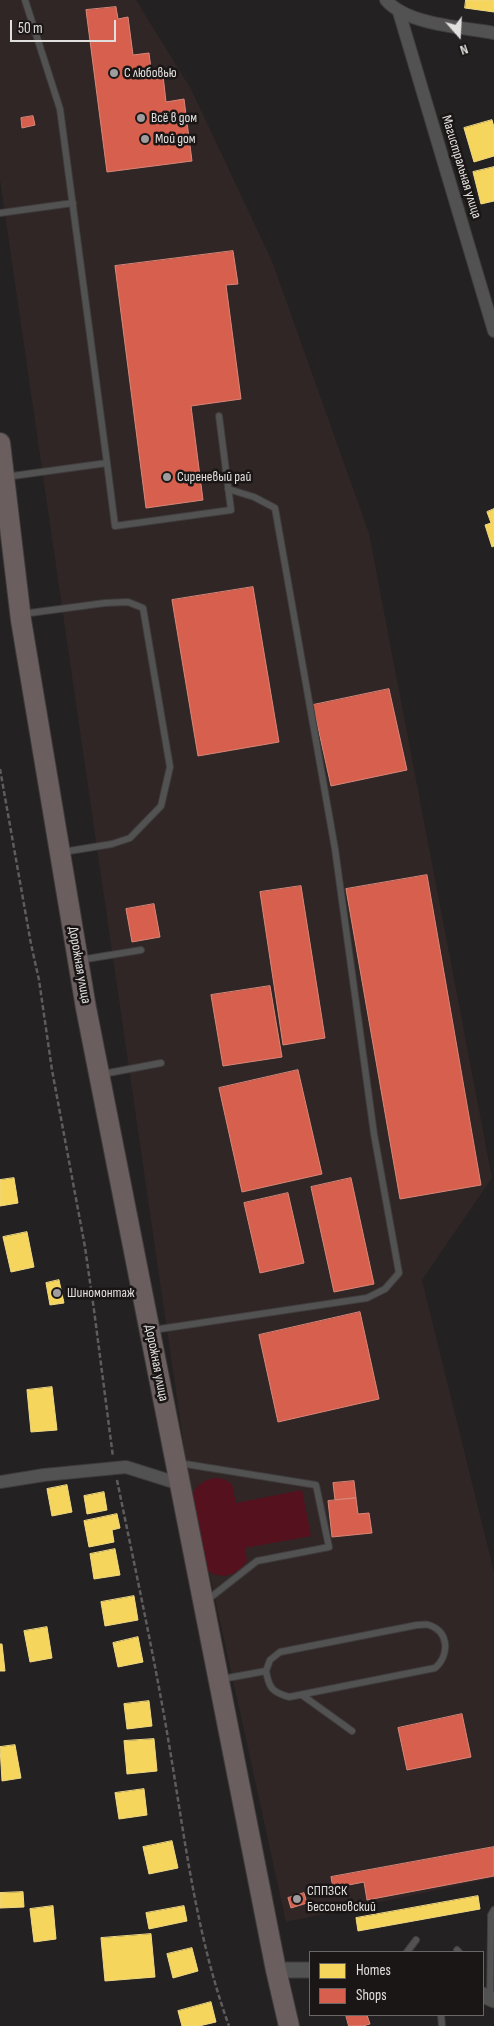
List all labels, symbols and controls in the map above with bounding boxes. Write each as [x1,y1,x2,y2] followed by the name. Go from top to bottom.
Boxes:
[12,10,119,42] scale bar
[434,10,484,60] north arrow
[18,19,43,38] text: 50 m
[458,40,470,59] text: N
[124,65,177,81] place label: С любовью
[108,67,120,79] marker: С любовью
[151,110,197,126] place label: Всё в дом
[135,112,147,124] marker: Всё в дом
[437,113,485,221] street label: Магистральная улица
[155,131,196,147] place label: Мой дом
[139,133,151,145] marker: Мой дом
[177,469,251,485] place label: Сиреневый рай
[161,471,173,483] marker: Сиреневый рай
[64,925,94,1005] street label: Дорожная улица
[67,1285,135,1301] place label: Шиномонтаж
[51,1287,63,1299] marker: Шиномонтаж
[140,1323,172,1403] street label: Дорожная улица
[307,1883,376,1915] place label: СППЗСК Бессоновский
[291,1893,303,1905] marker: СППЗСК Бессоновский
[309,1951,484,2016] legend
[356,1961,391,1980] text: Homes
[356,1986,387,2005] text: Shops

